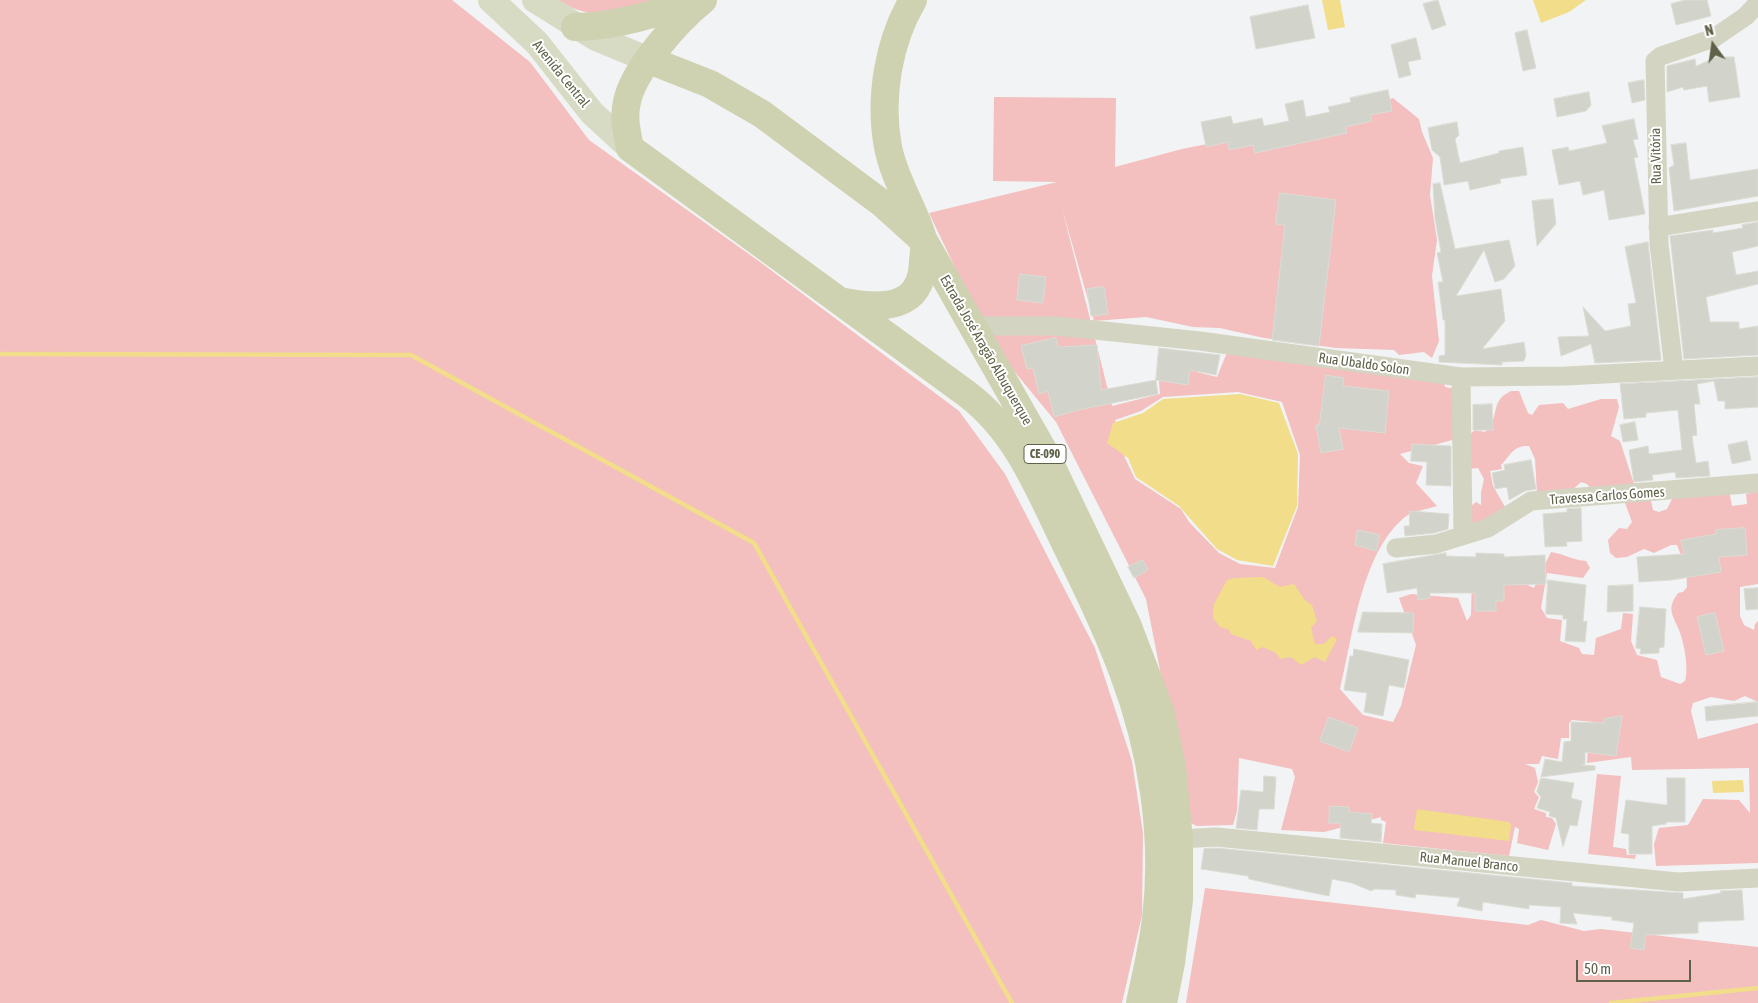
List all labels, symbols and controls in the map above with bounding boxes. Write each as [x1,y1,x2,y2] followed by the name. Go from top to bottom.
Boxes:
[1688,20,1738,70] north arrow
[1703,22,1715,39] text: N
[529,37,593,111] street label: Avenida Central
[1647,128,1665,184] street label: Rua Vitória
[936,272,1036,428] street label: Estrada José Aragão Albuquerque
[1317,349,1411,379] street label: Rua Ubaldo Solon
[1024,444,1066,464] road number: CE-090
[1549,484,1665,508] street label: Travessa Carlos Gomes
[1419,848,1519,876] street label: Rua Manuel Branco
[1578,950,1693,982] scale bar
[1584,960,1611,977] text: 50 m

